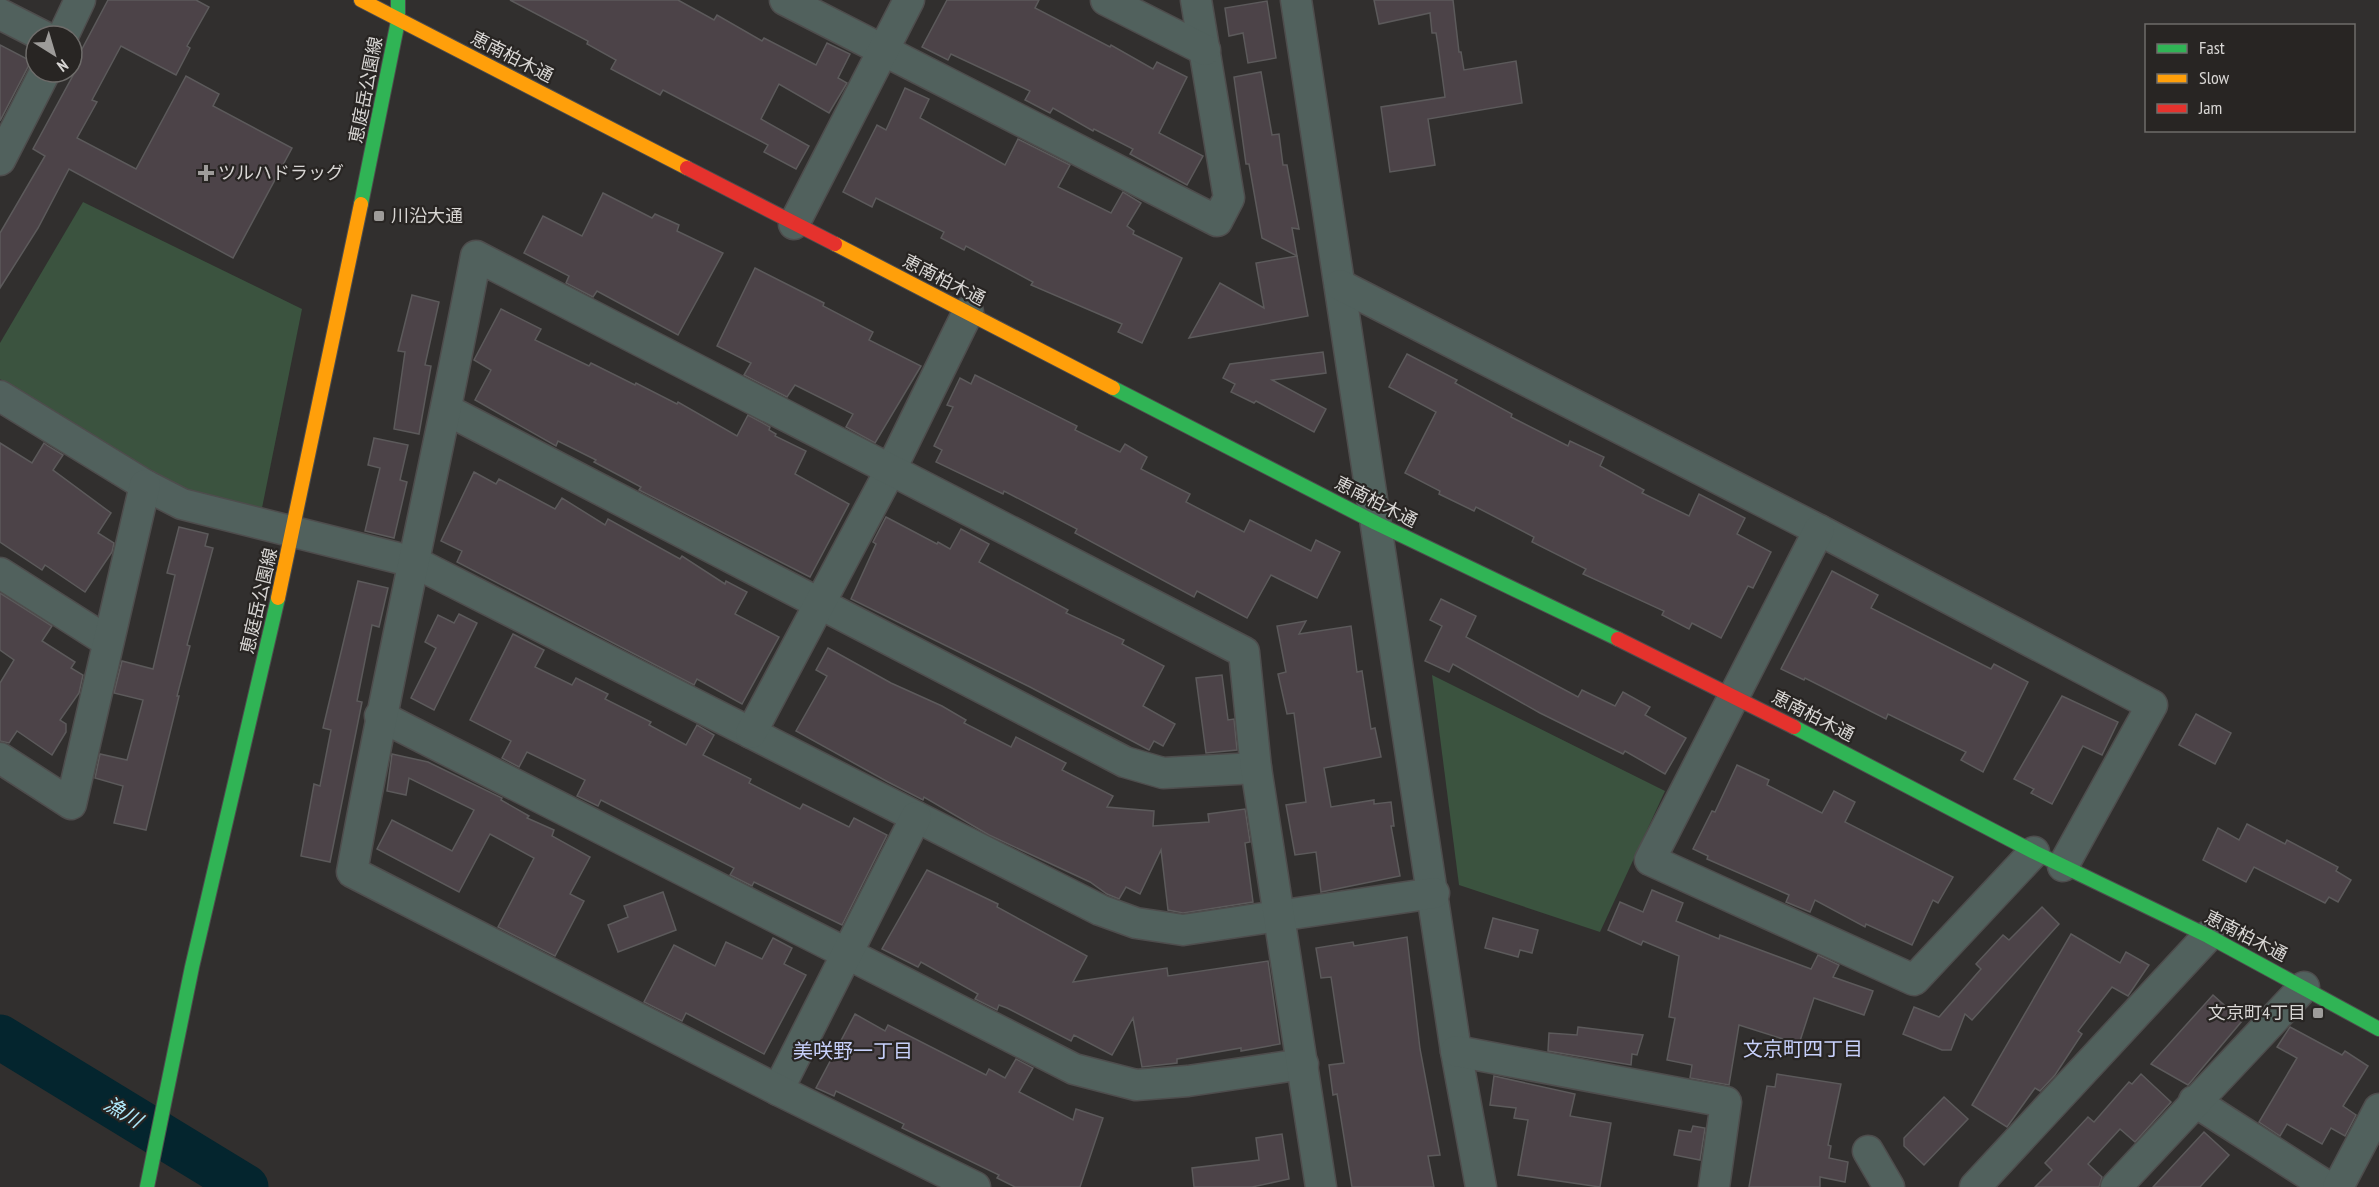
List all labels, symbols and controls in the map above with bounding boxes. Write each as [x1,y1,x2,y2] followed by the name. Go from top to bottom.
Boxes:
[24,24,84,84] north arrow
[2145,24,2355,132] legend
[467,26,558,87] street label: 恵南柏木通
[344,35,387,145] street label: 恵庭岳公園線
[2199,36,2225,59] text: Fast
[54,55,72,77] text: N
[2199,66,2230,89] text: Slow
[2198,96,2222,119] text: Jam
[218,161,344,184] place label: ツルハドラッグ
[199,166,213,180] marker: ツルハドラッグ
[391,204,463,227] place label: 川沿大通
[372,209,386,223] marker: 川沿大通
[899,249,990,310] street label: 恵南柏木通
[1331,471,1422,532] street label: 恵南柏木通
[235,546,282,656] street label: 恵庭岳公園線
[1768,685,1859,746] street label: 恵南柏木通
[2201,905,2292,966] street label: 恵南柏木通
[2208,1001,2306,1024] place label: 文京町4丁目
[2311,1006,2325,1020] marker: 文京町4丁目
[1743,1036,1863,1062] district label: 文京町四丁目
[793,1038,913,1064] district label: 美咲野一丁目
[99,1091,149,1134] water label: 漁川

